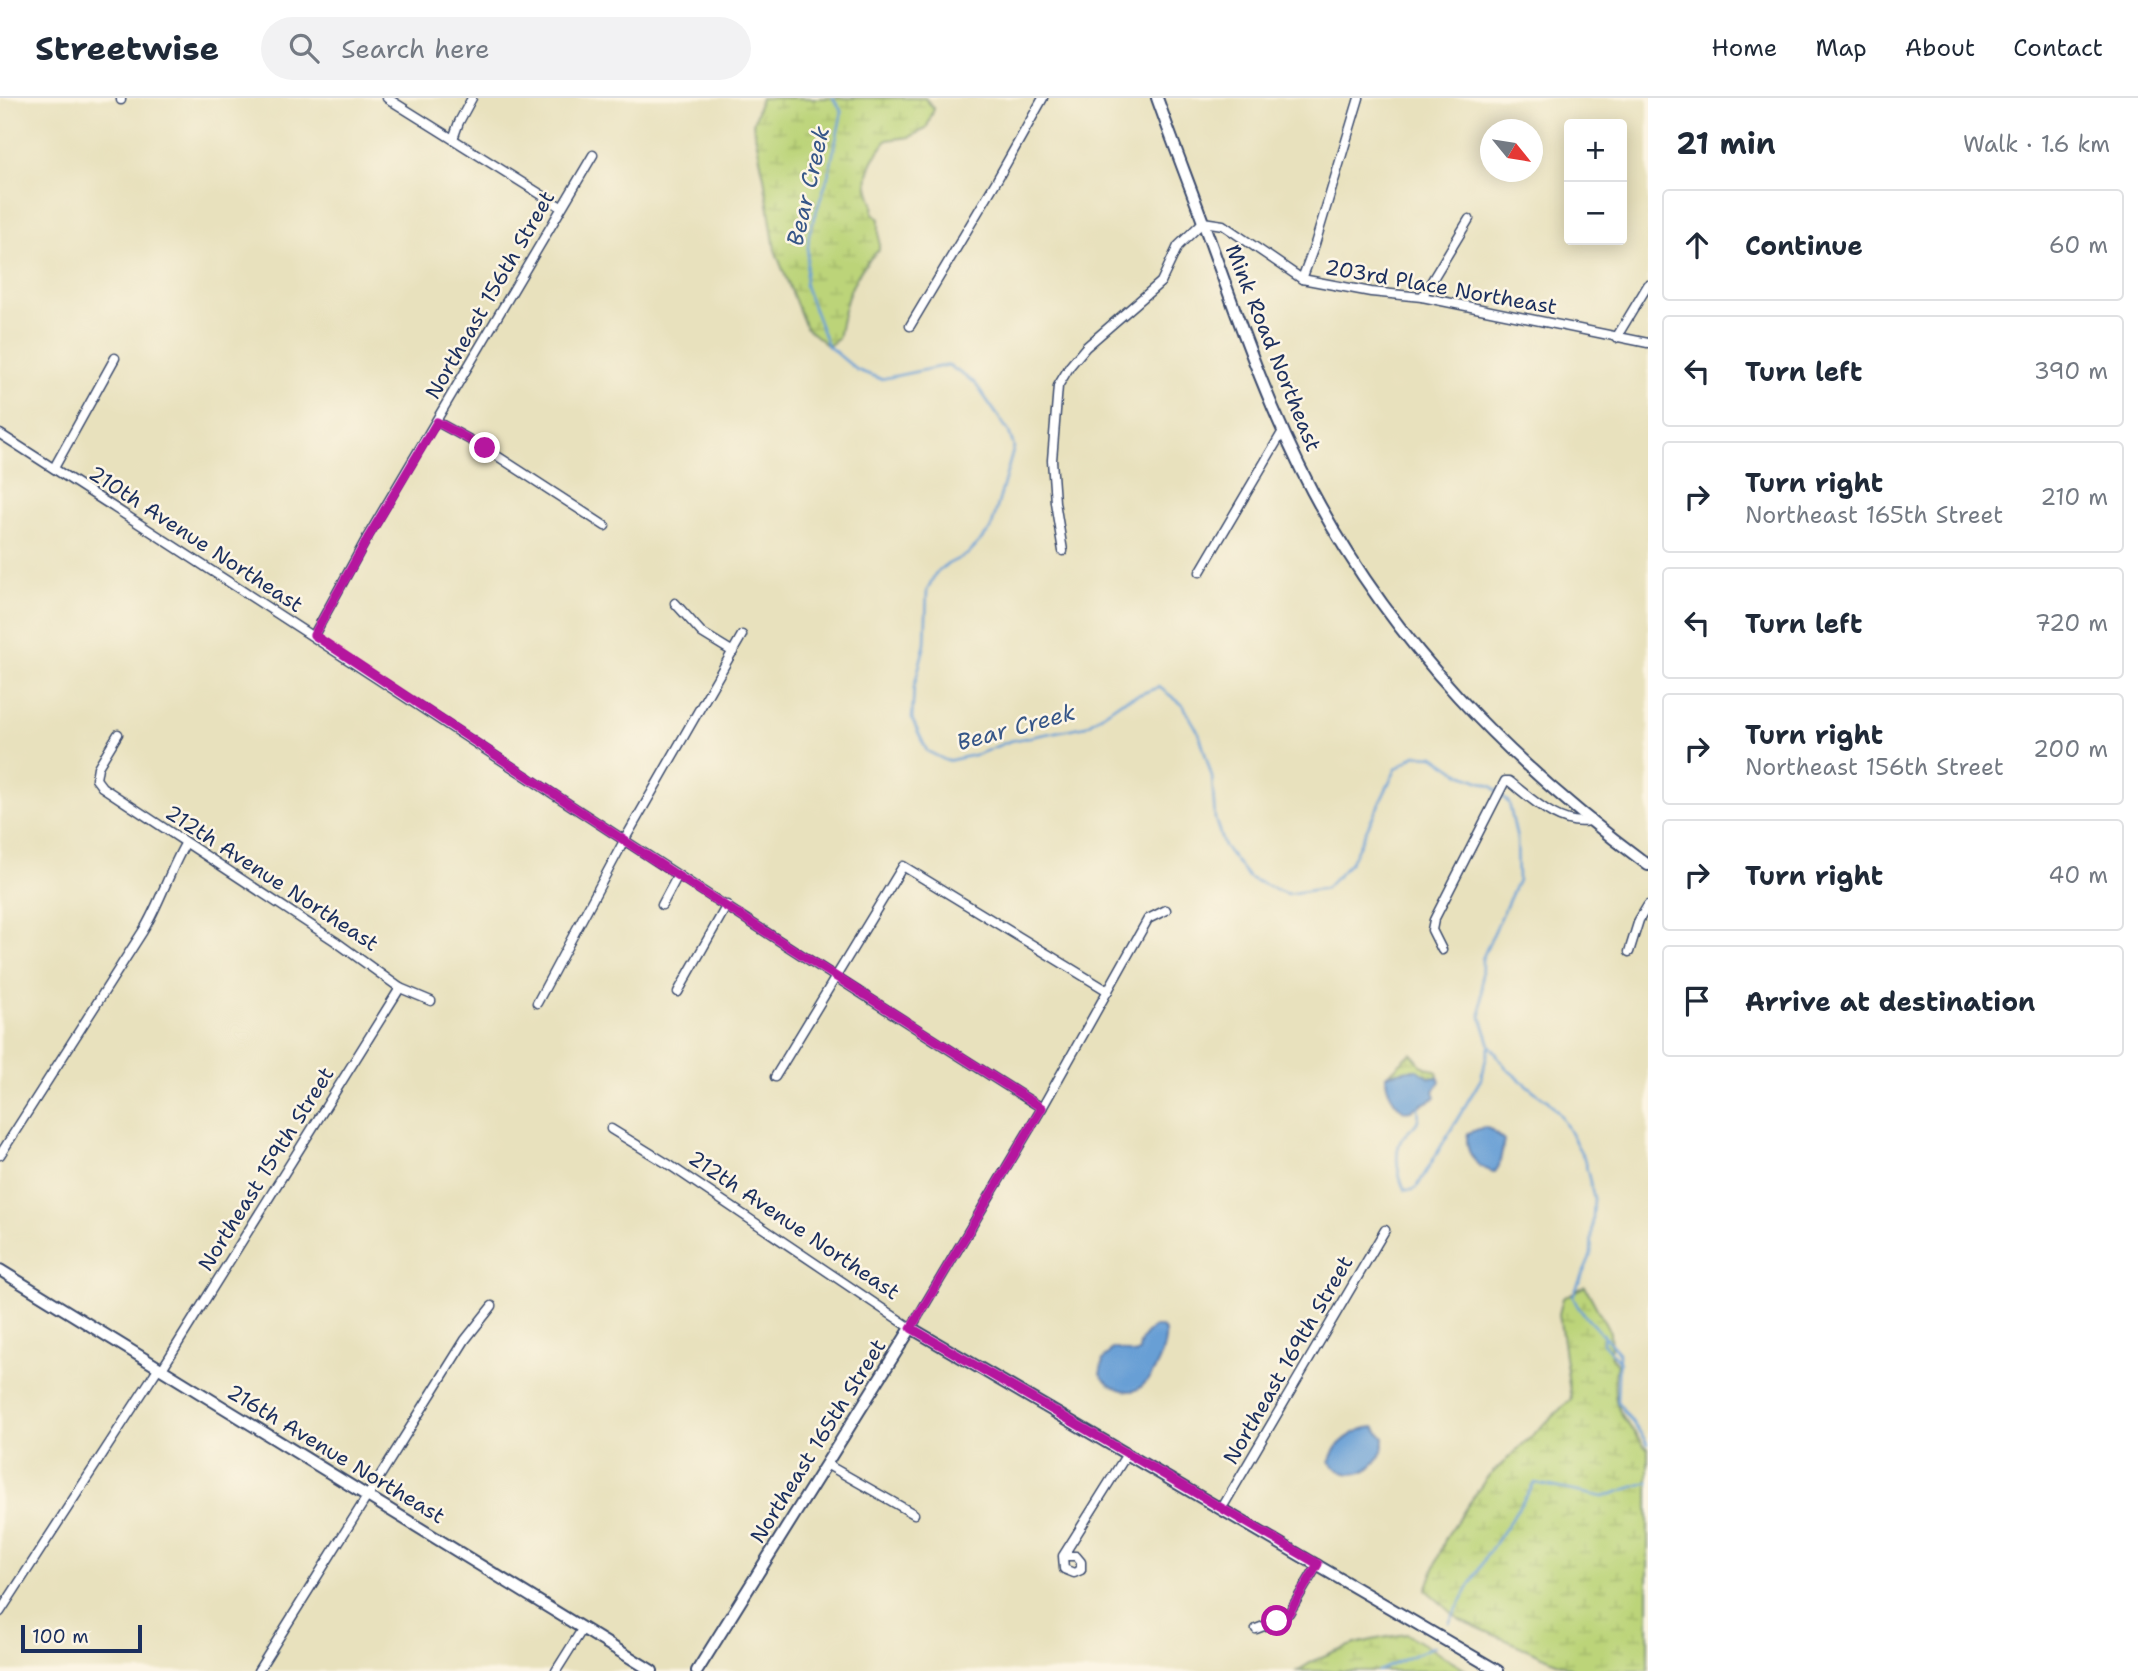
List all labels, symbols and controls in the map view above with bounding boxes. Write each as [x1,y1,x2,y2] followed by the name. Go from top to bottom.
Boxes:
[261,17,751,80] search box
[35,26,219,71] text: Streetwise
[285,29,323,67] icon: search
[341,31,490,66] text: Search here
[1711,32,1777,64] text: Home
[1815,32,1867,64] text: Map
[1905,32,1975,64] text: About
[2013,32,2103,64] text: Contact
[1480,119,1543,182] north arrow
[1564,119,1627,245] map controls
[1564,119,1627,182] button: +
[780,123,836,249] water label: Bear Creek
[1676,123,1776,164] text: 21 min
[1963,129,2110,159] text: Walk · 1.6 km
[1564,182,1627,245] button: −
[419,186,561,404] street label: Northeast 156th Street
[1678,226,1716,264] icon: ahead
[1745,228,1863,263] text: Continue
[2049,230,2108,260] text: 60 m
[1219,240,1327,456] street label: Mink Road Northeast
[1323,253,1559,321] street label: 203rd Place Northeast
[1678,352,1716,390] icon: left
[1745,354,1862,389] text: Turn left
[2034,356,2108,386] text: 390 m
[469,432,500,463] route end
[84,459,308,619] street label: 210th Avenue Northeast
[1745,465,1883,500] text: Turn right
[1678,478,1716,516] icon: right
[2040,482,2108,512] text: 210 m
[1745,500,2003,530] text: Northeast 165th Street
[1678,604,1716,642] icon: left
[1745,606,1862,641] text: Turn left
[2035,608,2108,638] text: 720 m
[953,697,1079,757] water label: Bear Creek
[1745,717,1883,752] text: Turn right
[1678,730,1716,768] icon: right
[2033,734,2108,764] text: 200 m
[1745,752,2004,782] text: Northeast 156th Street
[160,798,384,958] street label: 212th Avenue Northeast
[1678,856,1716,894] icon: right
[1745,858,1883,893] text: Turn right
[2048,860,2108,890] text: 40 m
[1678,982,1716,1020] icon: arrive
[1745,984,2035,1019] text: Arrive at destination
[192,1062,340,1276] street label: Northeast 159th Street
[683,1144,905,1306] street label: 212th Avenue Northeast
[1217,1251,1359,1469] street label: Northeast 169th Street
[744,1334,892,1548] street label: Northeast 165th Street
[222,1378,450,1530] street label: 216th Avenue Northeast
[1261,1605,1292,1636] route start
[21,1622,142,1654] scale bar
[32,1624,89,1649] text: 100 m

